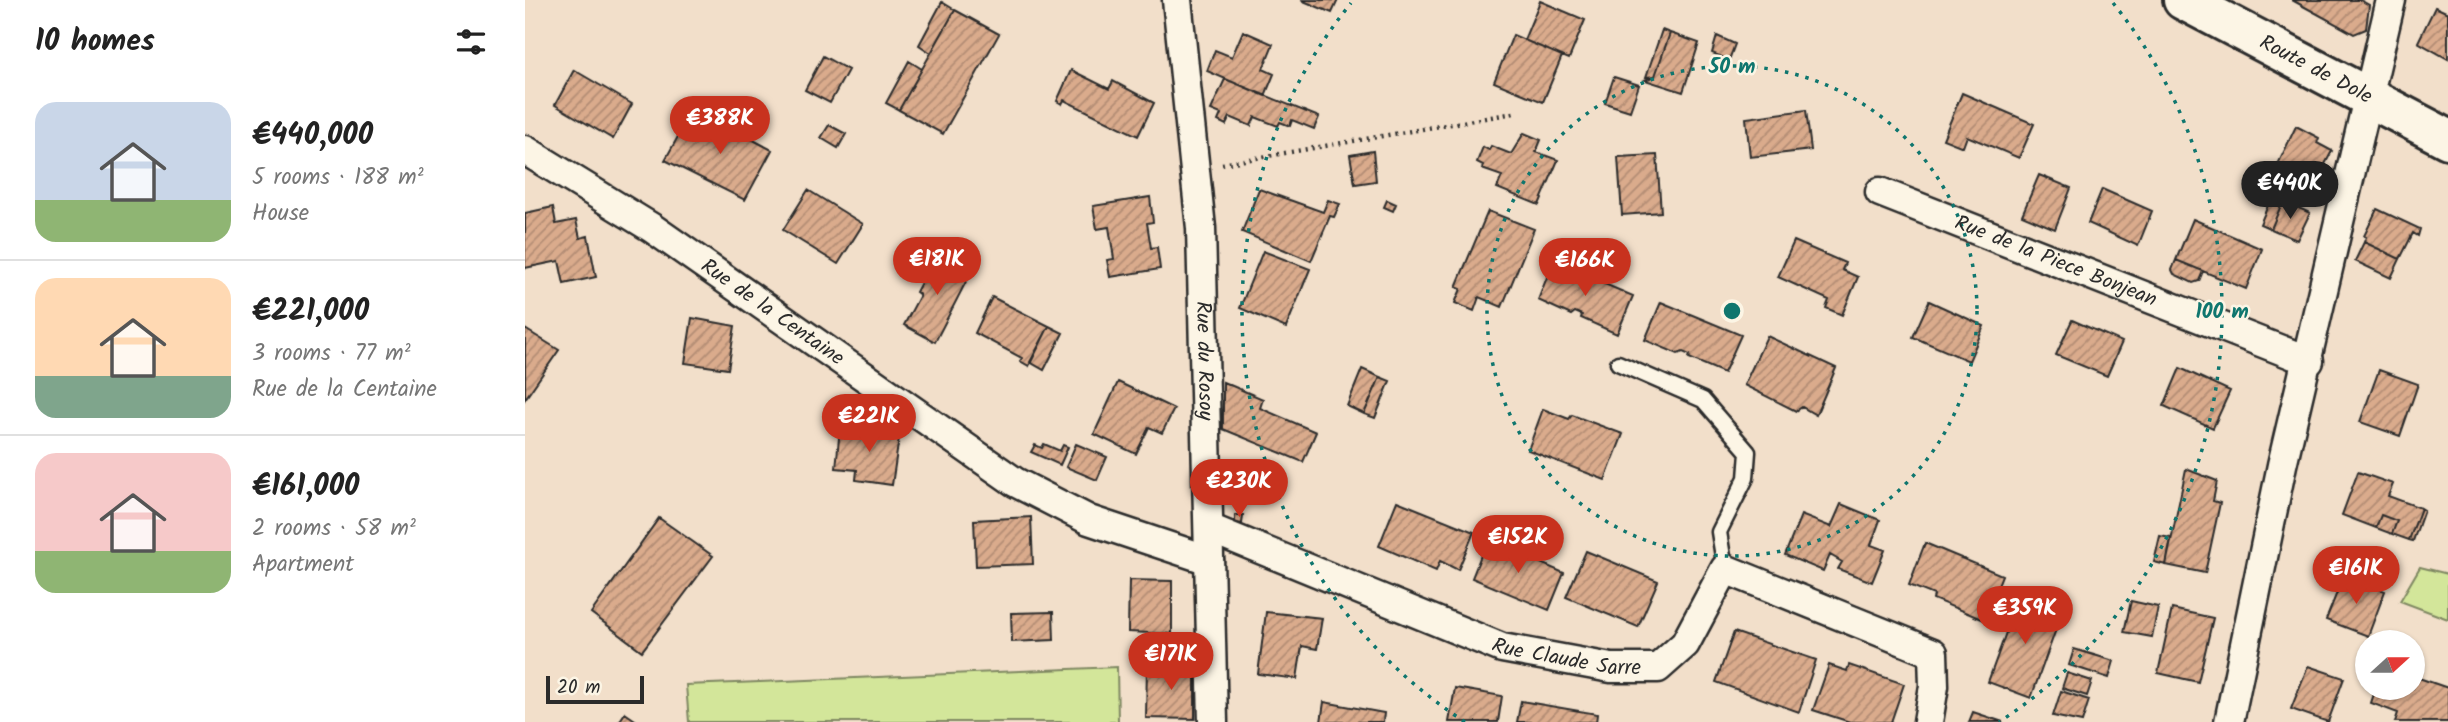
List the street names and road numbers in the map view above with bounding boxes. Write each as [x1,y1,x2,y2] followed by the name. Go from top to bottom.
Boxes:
[2253,26,2379,113] street label: Route de Dole
[1950,206,2162,316] street label: Rue de la Piece Bonjean
[694,250,852,375] street label: Rue de la Centaine
[1186,301,1222,421] street label: Rue du Rosoy
[1487,629,1641,685] street label: Rue Claude Sarre

